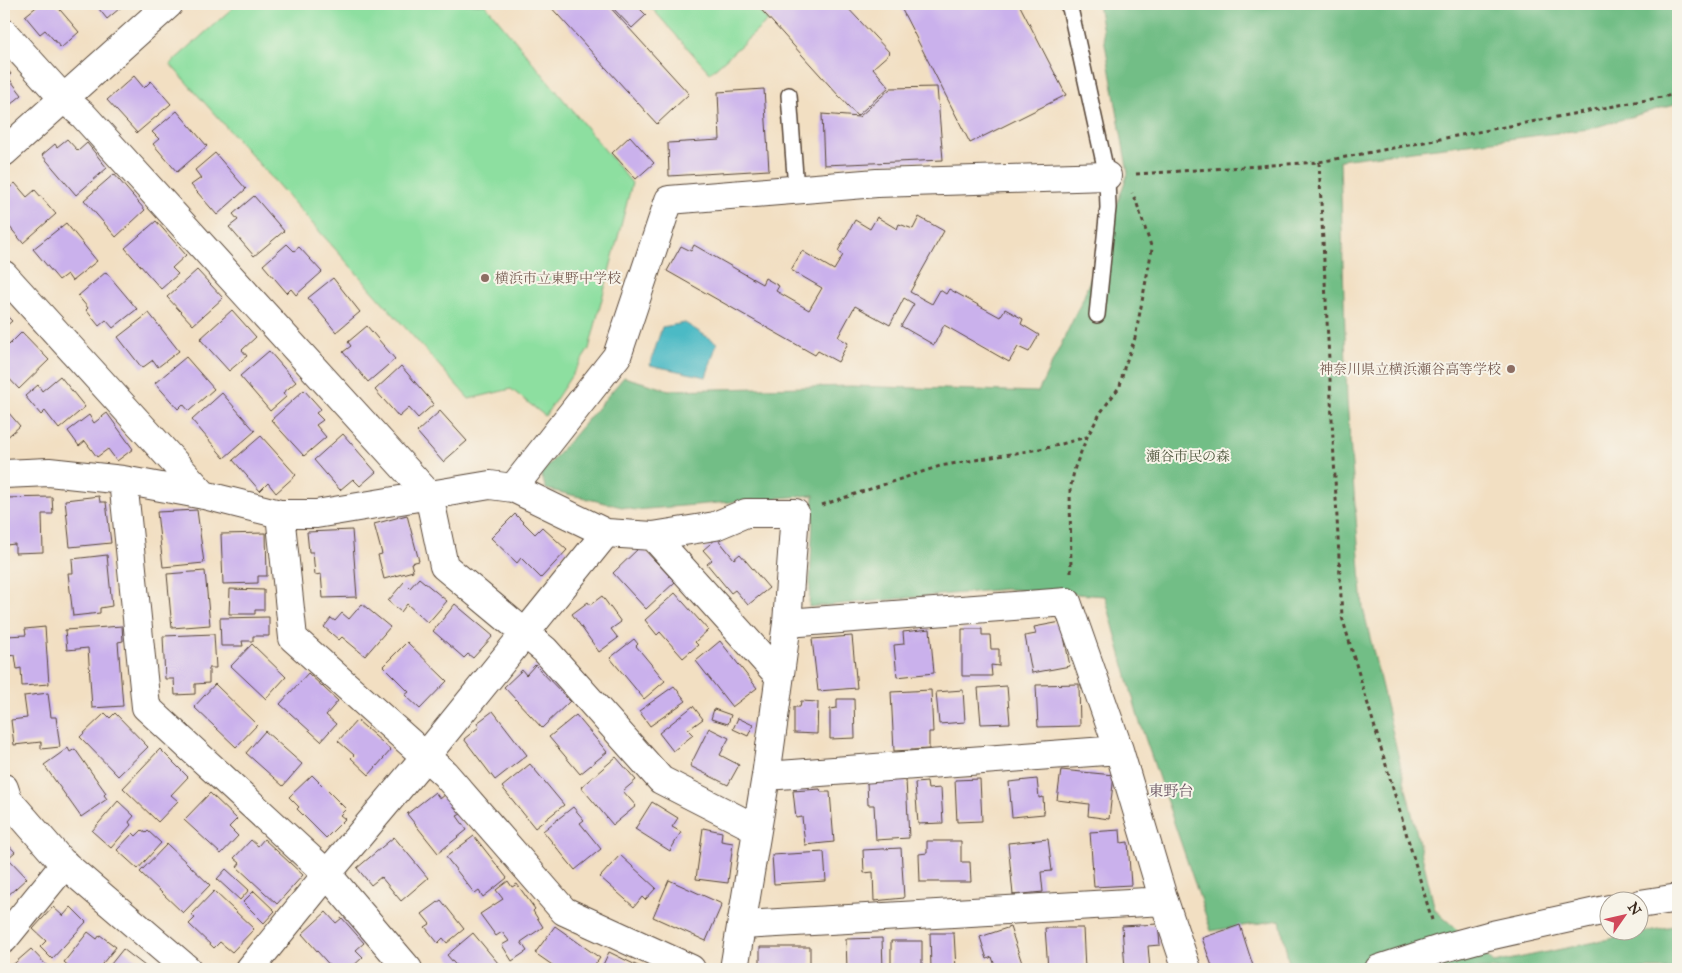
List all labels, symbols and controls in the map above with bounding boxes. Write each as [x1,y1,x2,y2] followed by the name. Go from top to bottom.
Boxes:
[495,270,621,287] place label: 横浜市立東野中学校
[479,272,491,284] marker: 横浜市立東野中学校
[1319,361,1501,378] place label: 神奈川県立横浜瀬谷高等学校
[1505,363,1517,375] marker: 神奈川県立横浜瀬谷高等学校
[1146,448,1230,465] park label: 瀬谷市民の森
[1148,782,1194,800] district label: 東野台
[1600,890,1650,940] north arrow
[1624,899,1645,919] text: N

